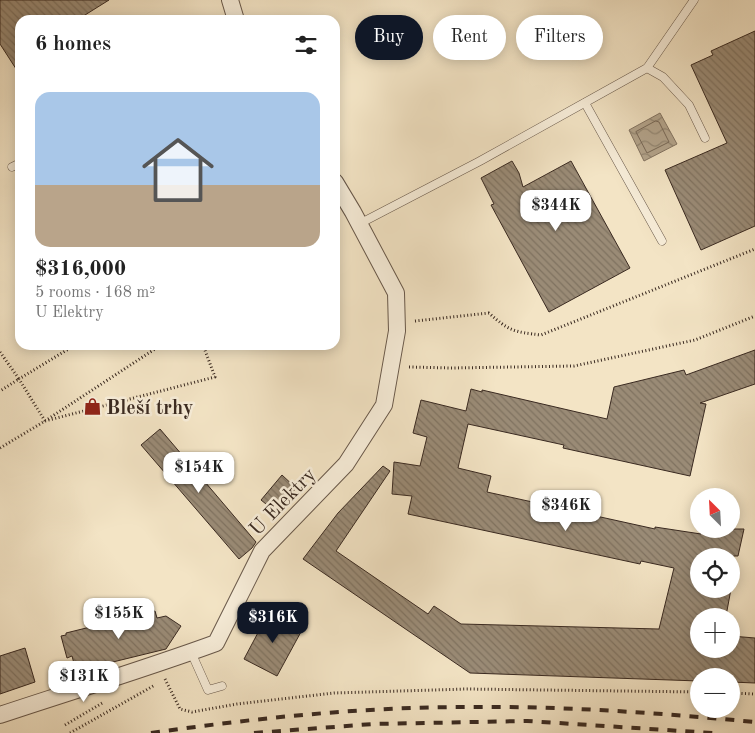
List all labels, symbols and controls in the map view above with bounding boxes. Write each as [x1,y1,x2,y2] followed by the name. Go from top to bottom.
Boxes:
[355,15,423,60] chip: Buy
[433,15,506,60] chip: Rent
[516,15,603,60] chip: Filters
[292,31,320,59] icon: filters
[35,34,111,55] text: 6 homes
[133,125,223,215] icon: home
[521,190,591,232] pin: $344K
[531,198,581,214] text: $344K
[35,259,126,280] text: $316,000
[35,285,155,301] text: 5 rooms · 168 m²
[35,305,104,321] text: U Elektry
[82,397,102,417] shop icon: Bleší trhy
[106,399,194,419] place label: Bleší trhy
[164,452,234,494] pin: $154K
[174,460,224,476] text: $154K
[246,464,321,540] street label: U Elektry
[690,488,740,538] north arrow
[690,488,740,718] map controls
[531,490,601,532] pin: $346K
[541,498,591,514] text: $346K
[690,548,740,598] button: locate
[84,598,154,640] pin: $155K
[238,602,308,644] pin: $316K
[94,606,144,622] text: $155K
[690,608,740,658] button: +
[248,610,298,626] text: $316K
[49,660,119,703] pin: $131K
[690,668,740,718] button: −
[59,669,109,685] text: $131K

